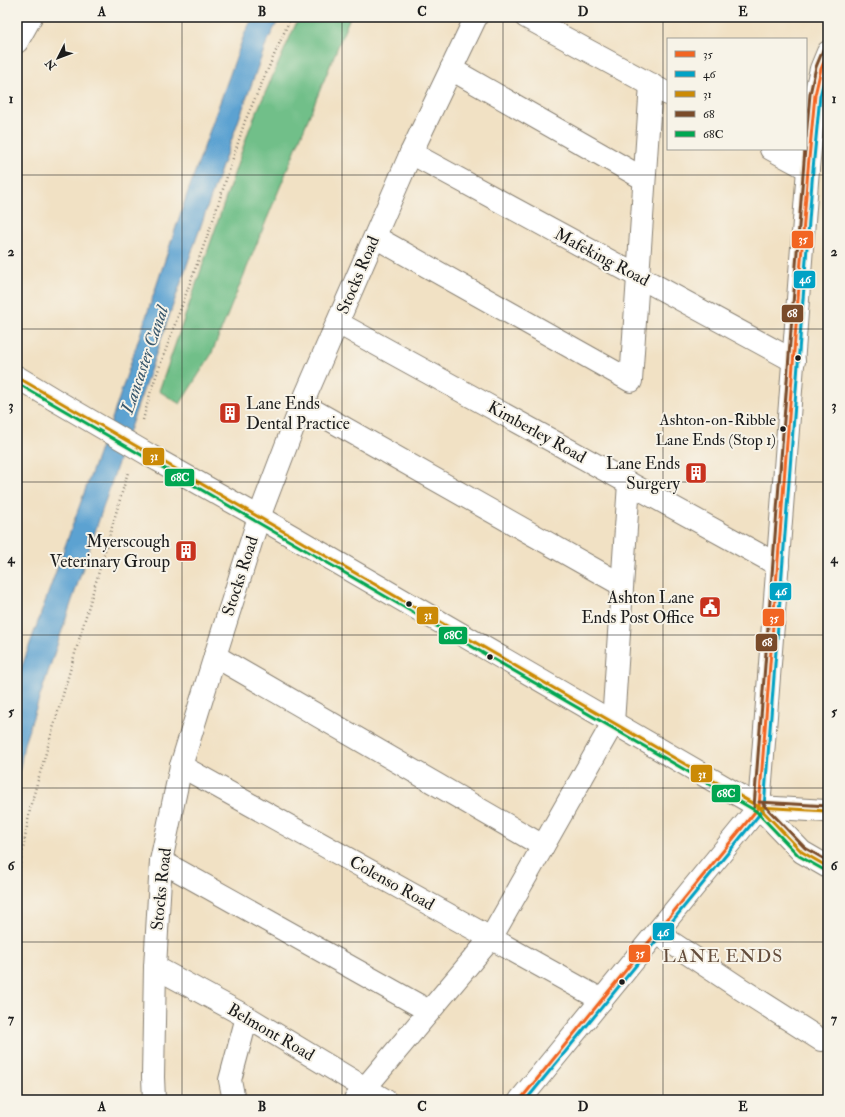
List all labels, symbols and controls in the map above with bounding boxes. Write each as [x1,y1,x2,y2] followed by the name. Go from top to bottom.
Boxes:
[97,4,107,20] text: A
[258,4,266,20] text: B
[417,4,427,20] text: C
[578,4,589,20] text: D
[738,4,748,20] text: E
[38,38,78,78] north arrow
[667,38,807,150] legend
[703,47,714,62] text: 35
[42,55,60,73] text: N
[703,67,716,82] text: 46
[703,87,712,102] text: 31
[9,91,14,107] text: 1
[832,91,837,107] text: 1
[703,107,715,122] text: 68
[703,127,724,142] text: 68C
[551,223,654,291] street label: Mafeking Road
[791,230,814,249] line badge: 35
[332,232,384,317] street label: Stocks Road
[798,233,808,246] text: 35
[8,244,15,260] text: 2
[831,244,838,260] text: 2
[793,270,816,289] line badge: 46
[798,273,812,287] text: 46
[116,302,175,418] water label: Lancaster Canal
[781,304,804,323] line badge: 68
[787,307,798,320] text: 68
[793,353,803,363] unlabelled marker
[246,393,350,434] place label: Lane Ends Dental Practice
[484,396,590,469] street label: Kimberley Road
[9,398,14,414] text: 3
[832,398,837,414] text: 3
[217,400,243,426] building icon: Lane Ends Dental Practice
[655,410,776,451] place label: Ashton-on-Ribble Lane Ends (Stop 1)
[778,424,788,434] marker: Ashton-on-Ribble Lane Ends (Stop 1)
[142,447,165,466] line badge: 31
[150,450,158,463] text: 31
[606,453,681,495] place label: Lane Ends Surgery
[683,460,709,486] building icon: Lane Ends Surgery
[164,468,195,487] line badge: 68C
[171,471,189,484] text: 68C
[50,531,170,573] place label: Myerscough Veterinary Group
[217,533,263,619] street label: Stocks Road
[173,538,199,564] building icon: Myerscough Veterinary Group
[6,551,15,567] text: 4
[829,551,838,567] text: 4
[769,582,792,601] line badge: 46
[774,585,788,599] text: 46
[581,587,694,628] place label: Ashton Lane Ends Post Office
[697,594,723,620] public building icon: Ashton Lane Ends Post Office
[404,599,414,609] unlabelled marker
[416,606,439,625] line badge: 31
[762,608,785,627] line badge: 35
[424,609,432,622] text: 31
[769,612,779,625] text: 35
[438,626,468,645] line badge: 68C
[444,629,462,642] text: 68C
[755,633,778,652] line badge: 68
[762,636,773,649] text: 68
[485,652,495,662] unlabelled marker
[8,704,14,720] text: 5
[831,704,837,720] text: 5
[690,764,713,783] line badge: 31
[698,768,706,781] text: 31
[711,784,741,803] line badge: 68C
[717,787,735,800] text: 68C
[146,846,176,931] street label: Stocks Road
[346,851,439,915] street label: Colenso Road
[8,858,16,874] text: 6
[831,858,839,874] text: 6
[652,922,675,941] line badge: 46
[656,926,670,940] text: 46
[628,944,651,963] line badge: 35
[663,945,783,968] district label: LANE ENDS
[635,947,645,960] text: 35
[617,977,627,987] unlabelled marker
[224,999,319,1066] street label: Belmont Road
[8,1011,15,1027] text: 7
[831,1011,838,1027] text: 7
[97,1099,107,1115] text: A
[258,1099,266,1115] text: B
[417,1099,427,1115] text: C
[578,1099,589,1115] text: D
[738,1099,748,1115] text: E

